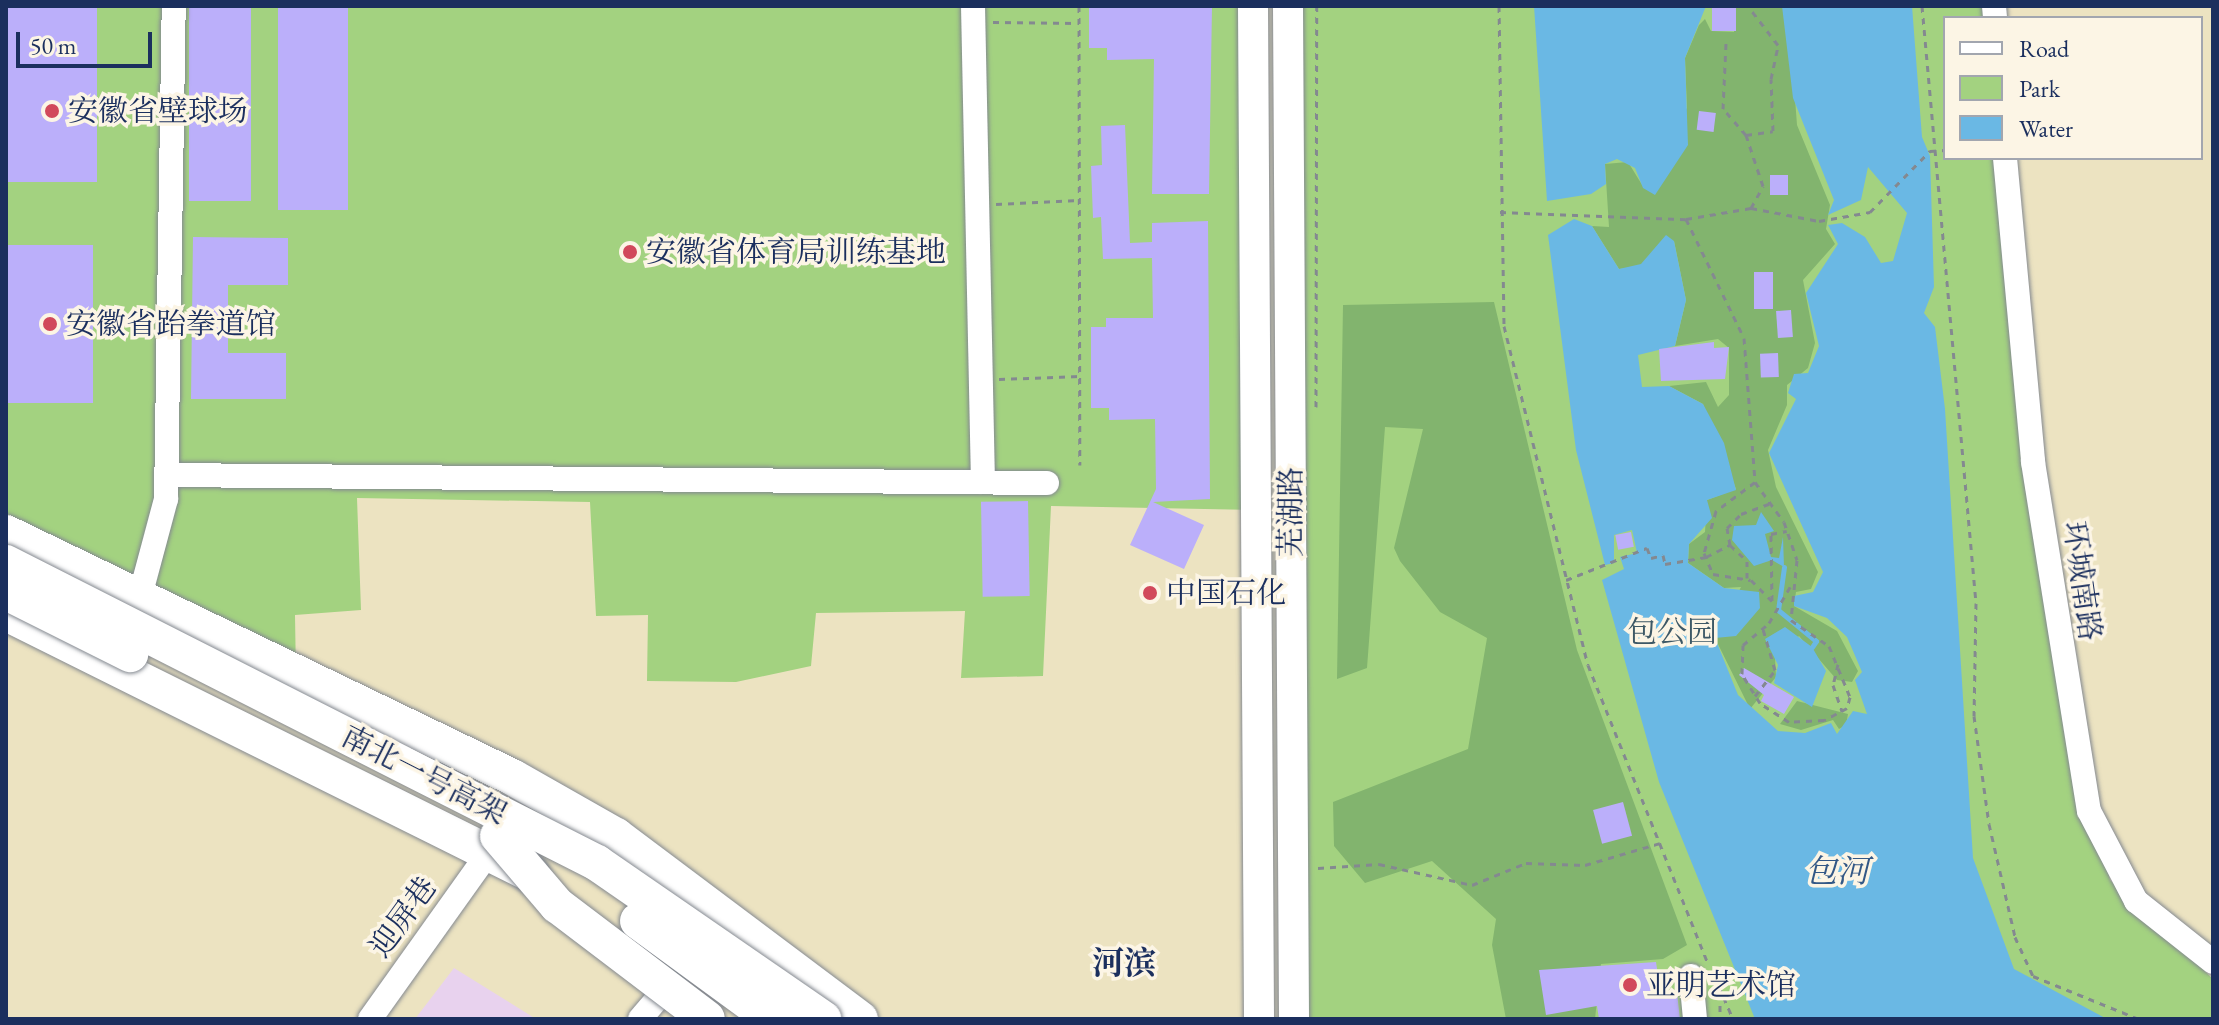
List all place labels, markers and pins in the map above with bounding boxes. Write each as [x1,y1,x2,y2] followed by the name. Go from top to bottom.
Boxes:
[68,93,248,129] place label: 安徽省壁球场
[43,102,61,120] marker: 安徽省壁球场
[646,234,946,270] place label: 安徽省体育局训练基地
[621,243,639,261] marker: 安徽省体育局训练基地
[66,306,276,342] place label: 安徽省跆拳道馆
[41,315,59,333] marker: 安徽省跆拳道馆
[1166,575,1286,611] place label: 中国石化
[1141,584,1159,602] marker: 中国石化
[1646,967,1796,1003] place label: 亚明艺术馆
[1621,976,1639,994] marker: 亚明艺术馆

